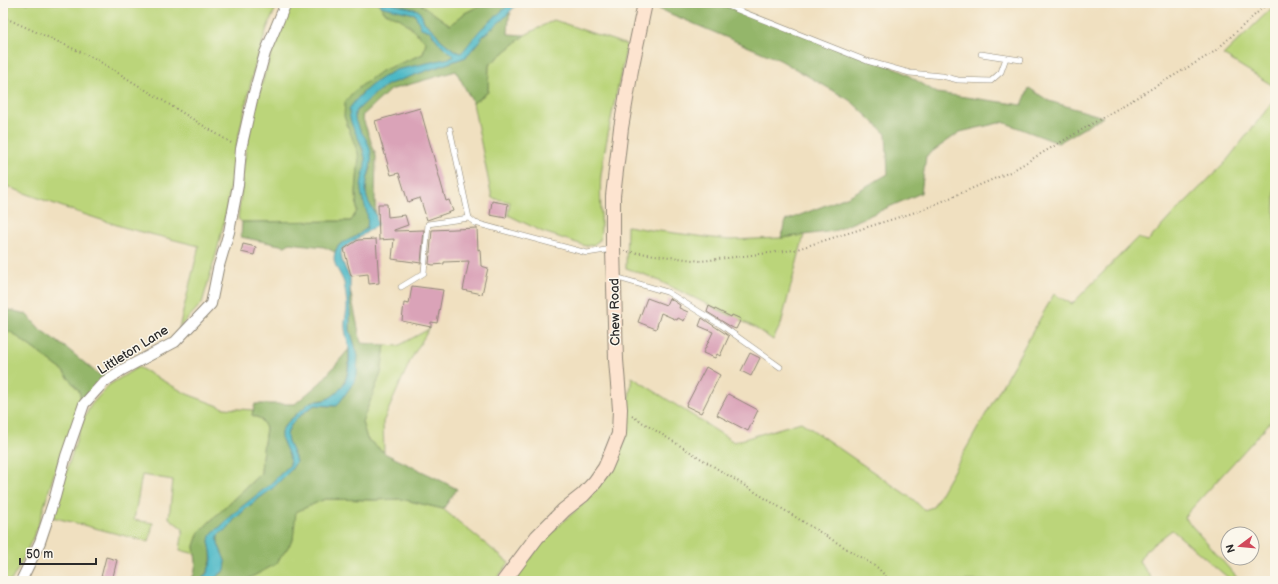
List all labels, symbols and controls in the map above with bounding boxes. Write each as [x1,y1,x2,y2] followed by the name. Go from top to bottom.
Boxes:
[606,278,624,346] street label: Chew Road
[95,322,172,378] street label: Littleton Lane
[1220,526,1260,566] north arrow
[20,540,96,566] scale bar
[1223,543,1238,554] text: N
[26,547,53,562] text: 50 m

